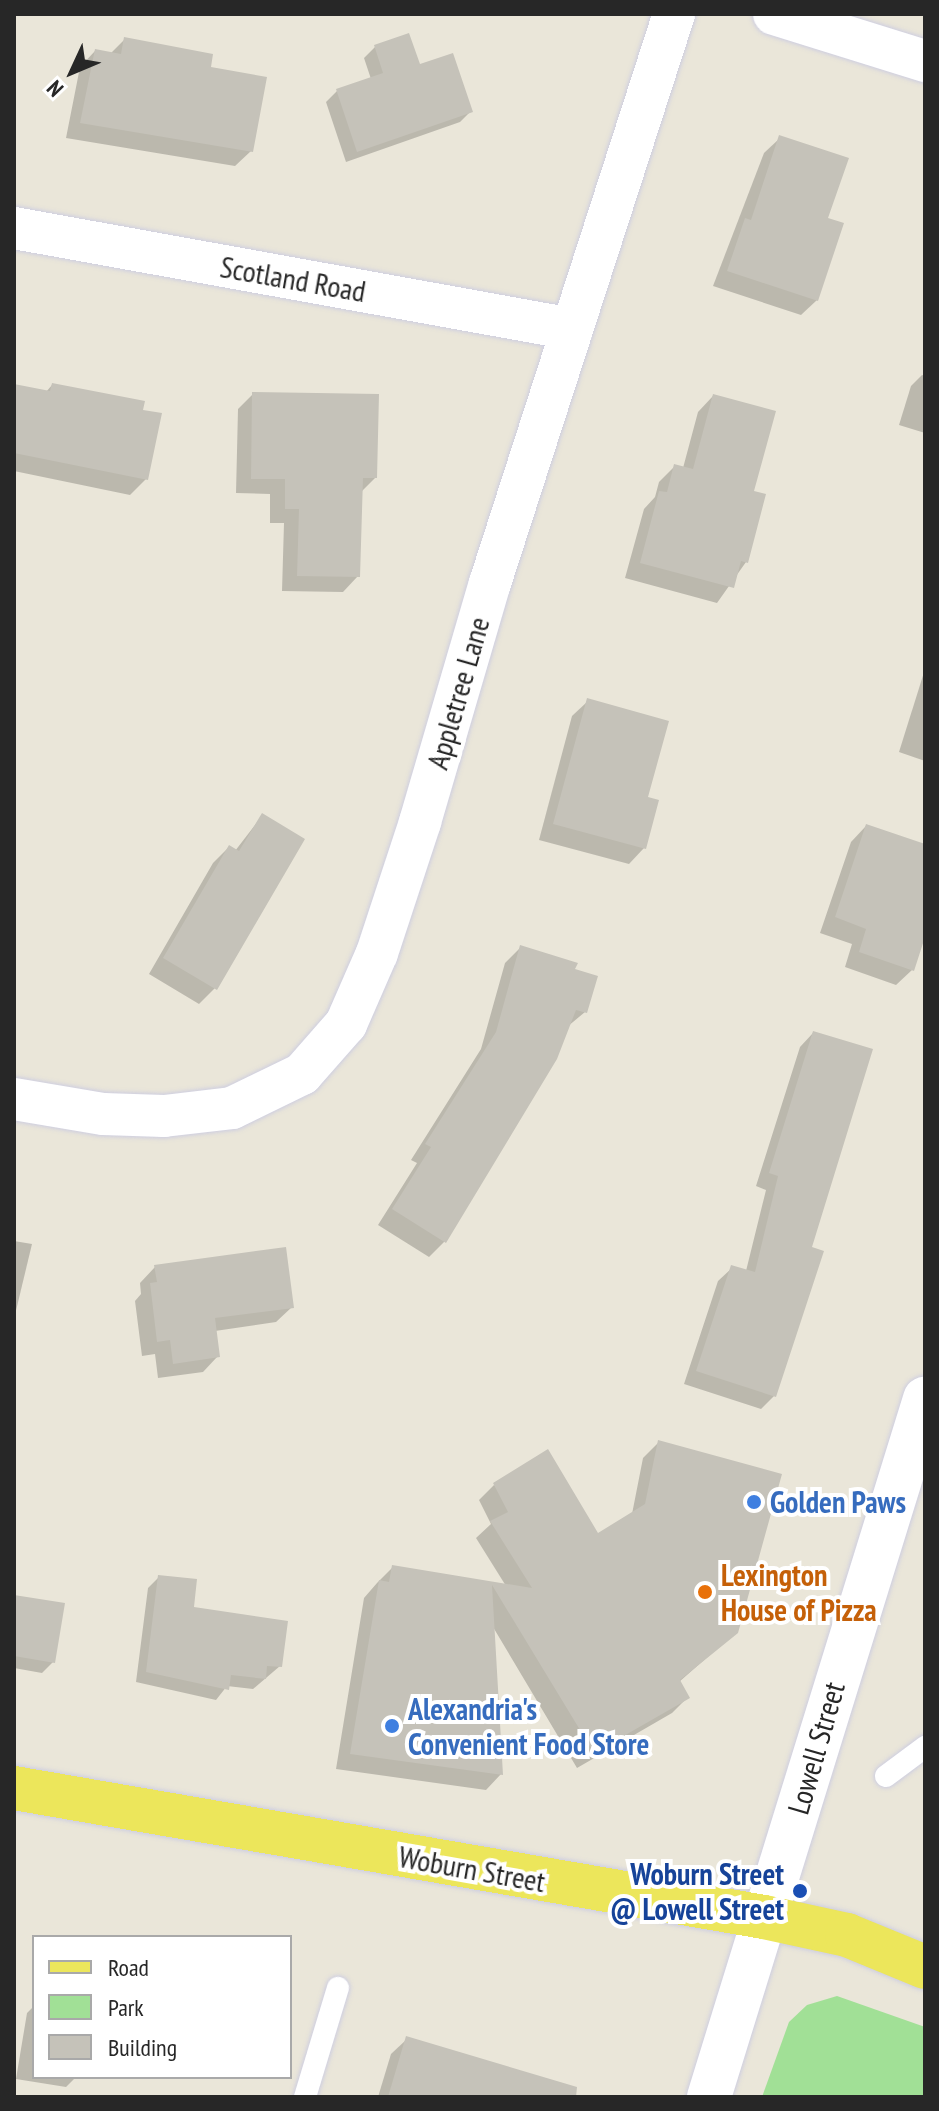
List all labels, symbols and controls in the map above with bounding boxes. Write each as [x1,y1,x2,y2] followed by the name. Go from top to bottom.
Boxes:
[32,32,112,112] north arrow
[41,75,69,103] text: N
[218,249,368,309] street label: Scotland Road
[419,613,497,773] street label: Appletree Lane
[770,1484,906,1520] place label: Golden Paws
[745,1493,763,1511] marker: Golden Paws
[721,1557,877,1628] place label: Lexington House of Pizza
[696,1583,714,1601] marker: Lexington House of Pizza
[780,1678,852,1818] street label: Lowell Street
[408,1691,649,1762] place label: Alexandria's Convenient Food Store
[383,1717,401,1735] marker: Alexandria's Convenient Food Store
[396,1838,548,1900] street label: Woburn Street
[610,1856,784,1926] place label: Woburn Street @ Lowell Street
[791,1882,809,1900] marker: Woburn Street @ Lowell Street
[32,1935,292,2079] legend
[108,1952,149,1983] text: Road
[108,1992,144,2023] text: Park
[108,2032,177,2063] text: Building

